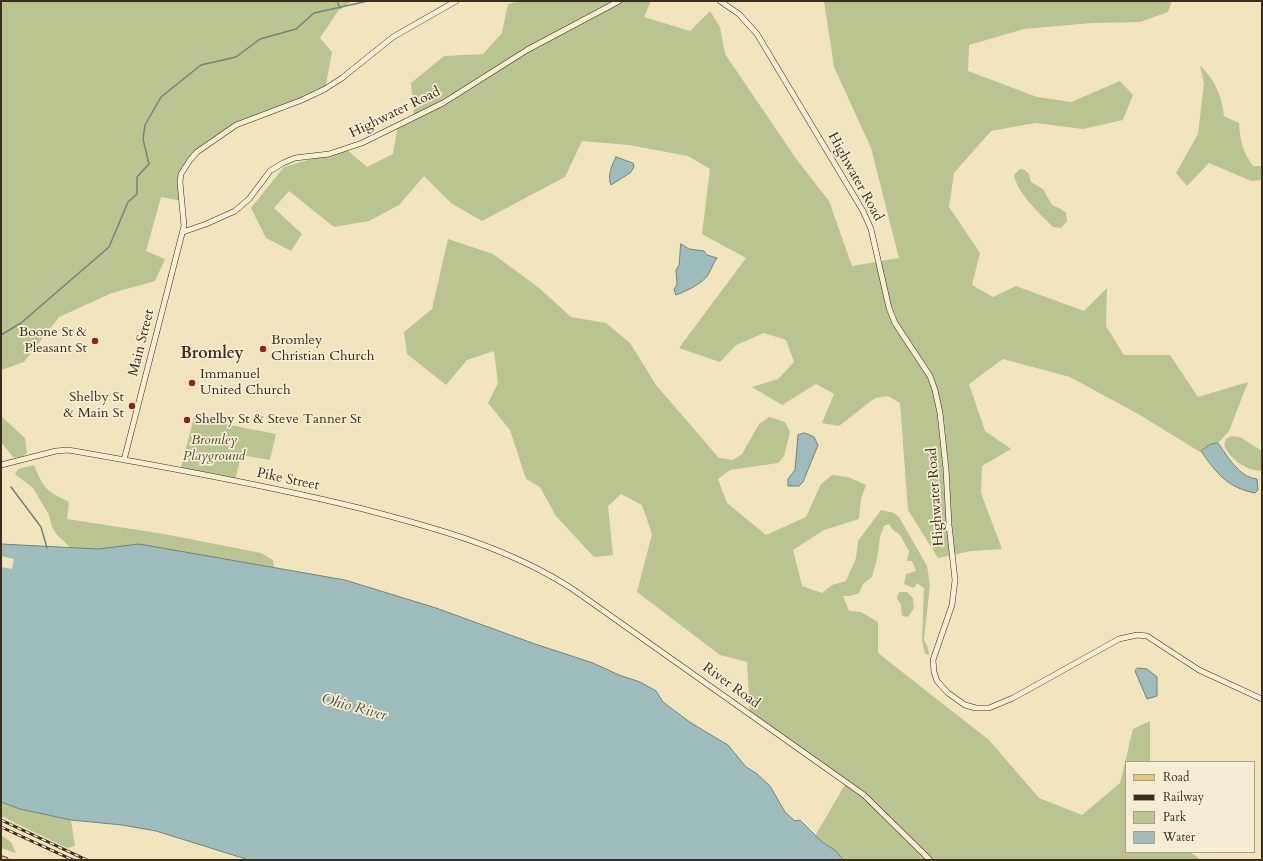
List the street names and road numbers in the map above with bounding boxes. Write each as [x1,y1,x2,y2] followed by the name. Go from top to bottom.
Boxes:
[347,84,443,142] street label: Highwater Road
[824,130,886,224] street label: Highwater Road
[126,308,158,378] street label: Main Street
[924,447,948,547] street label: Highwater Road
[255,465,321,495] street label: Pike Street
[699,660,763,712] street label: River Road

